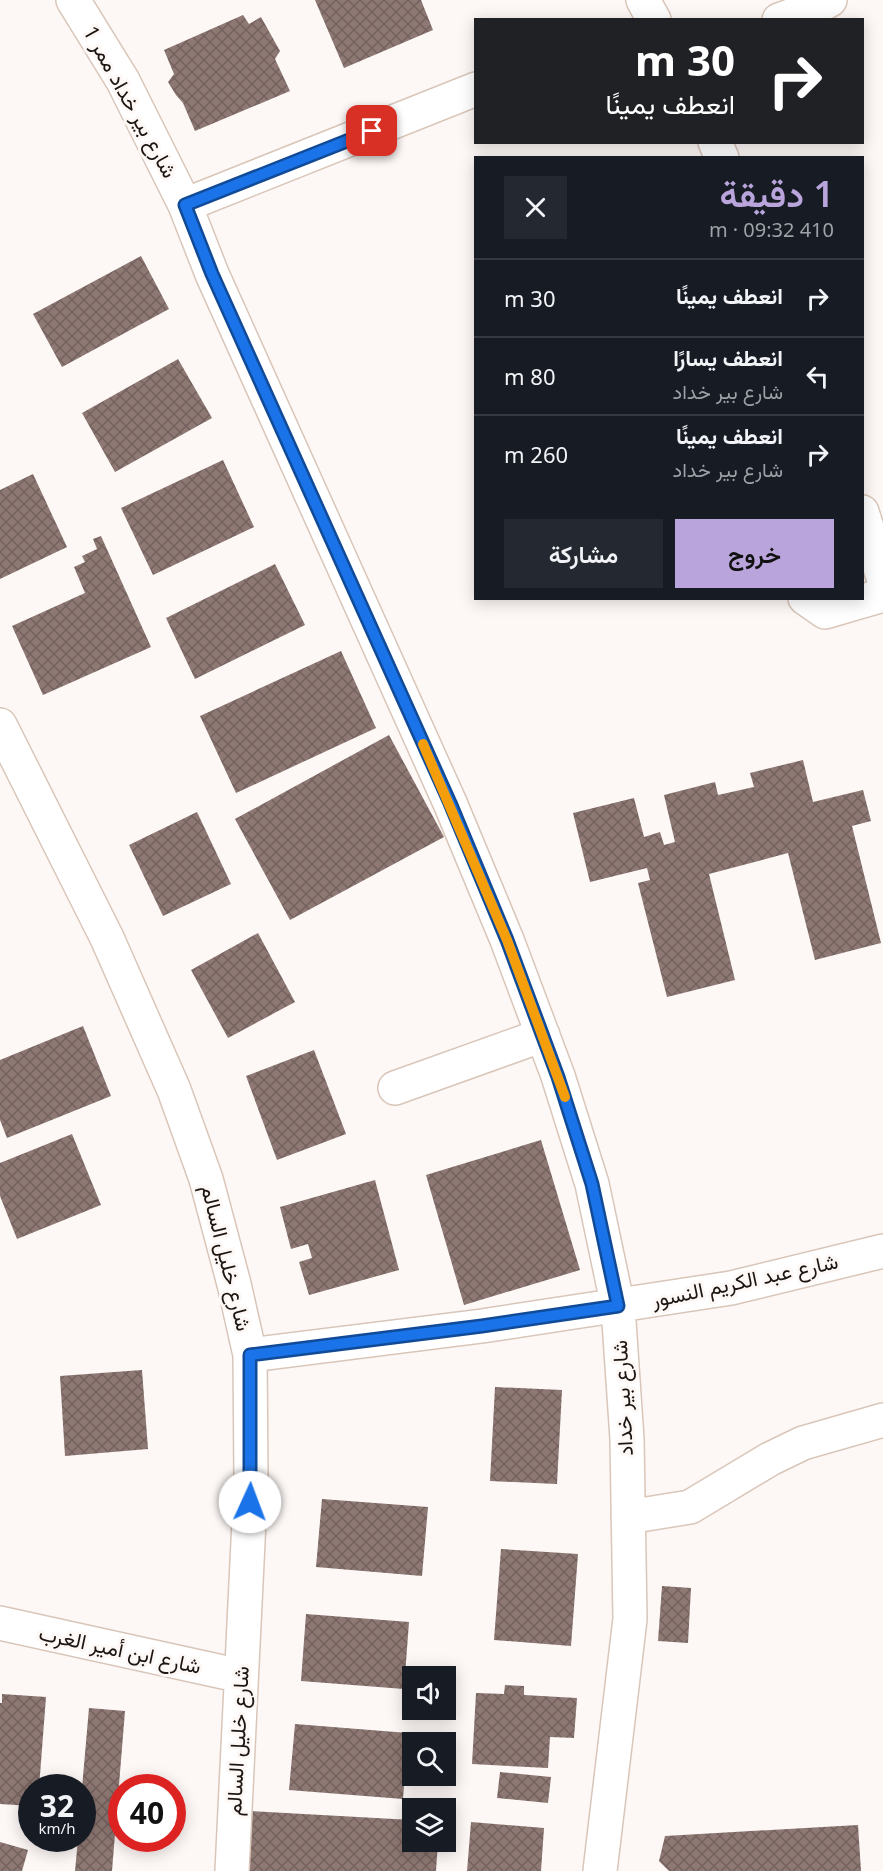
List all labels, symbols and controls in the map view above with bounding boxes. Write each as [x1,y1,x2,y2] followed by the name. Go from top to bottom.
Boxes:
[76,20,184,183] street label: شارع بير خداد ممر 1
[635,31,735,88] text: 30 m
[756,42,834,120] icon: right
[605,85,735,122] text: انعطف يمينًا
[346,105,397,156] pin
[355,114,388,147] icon: arrive
[720,169,834,218] text: 1 دقيقة
[504,176,567,239] button: close
[709,216,834,243] text: 410 m · 09:32
[676,280,783,310] text: انعطف يمينًا
[801,282,834,315] icon: right
[504,283,555,313] text: 30 m
[673,342,783,372] text: انعطف يسارًا
[801,360,834,393] icon: left
[504,361,555,391] text: 80 m
[673,378,783,405] text: شارع بير خداد
[676,420,783,450] text: انعطف يمينًا
[801,438,834,471] icon: right
[504,439,568,469] text: 260 m
[673,456,783,483] text: شارع بير خداد
[504,519,663,588] button: مشاركة
[675,519,834,588] button: خروج
[194,1182,259,1334] street label: شارع خليل السالم
[648,1247,841,1315] street label: شارع عبد الكريم النسور
[605,1339,640,1457] street label: شارع بير خداد
[218,1470,282,1534] position arrow
[36,1618,204,1681] street label: شارع ابن أمير الغرب
[219,1665,256,1817] street label: شارع خليل السالم
[402,1666,456,1852] map controls
[402,1666,456,1720] button: sound
[402,1732,456,1786] button: search
[108,1774,186,1852] speed limit sign: 40
[40,1785,74,1826] text: 32
[402,1798,456,1852] button: layers
[39,1818,75,1838] text: km/h

